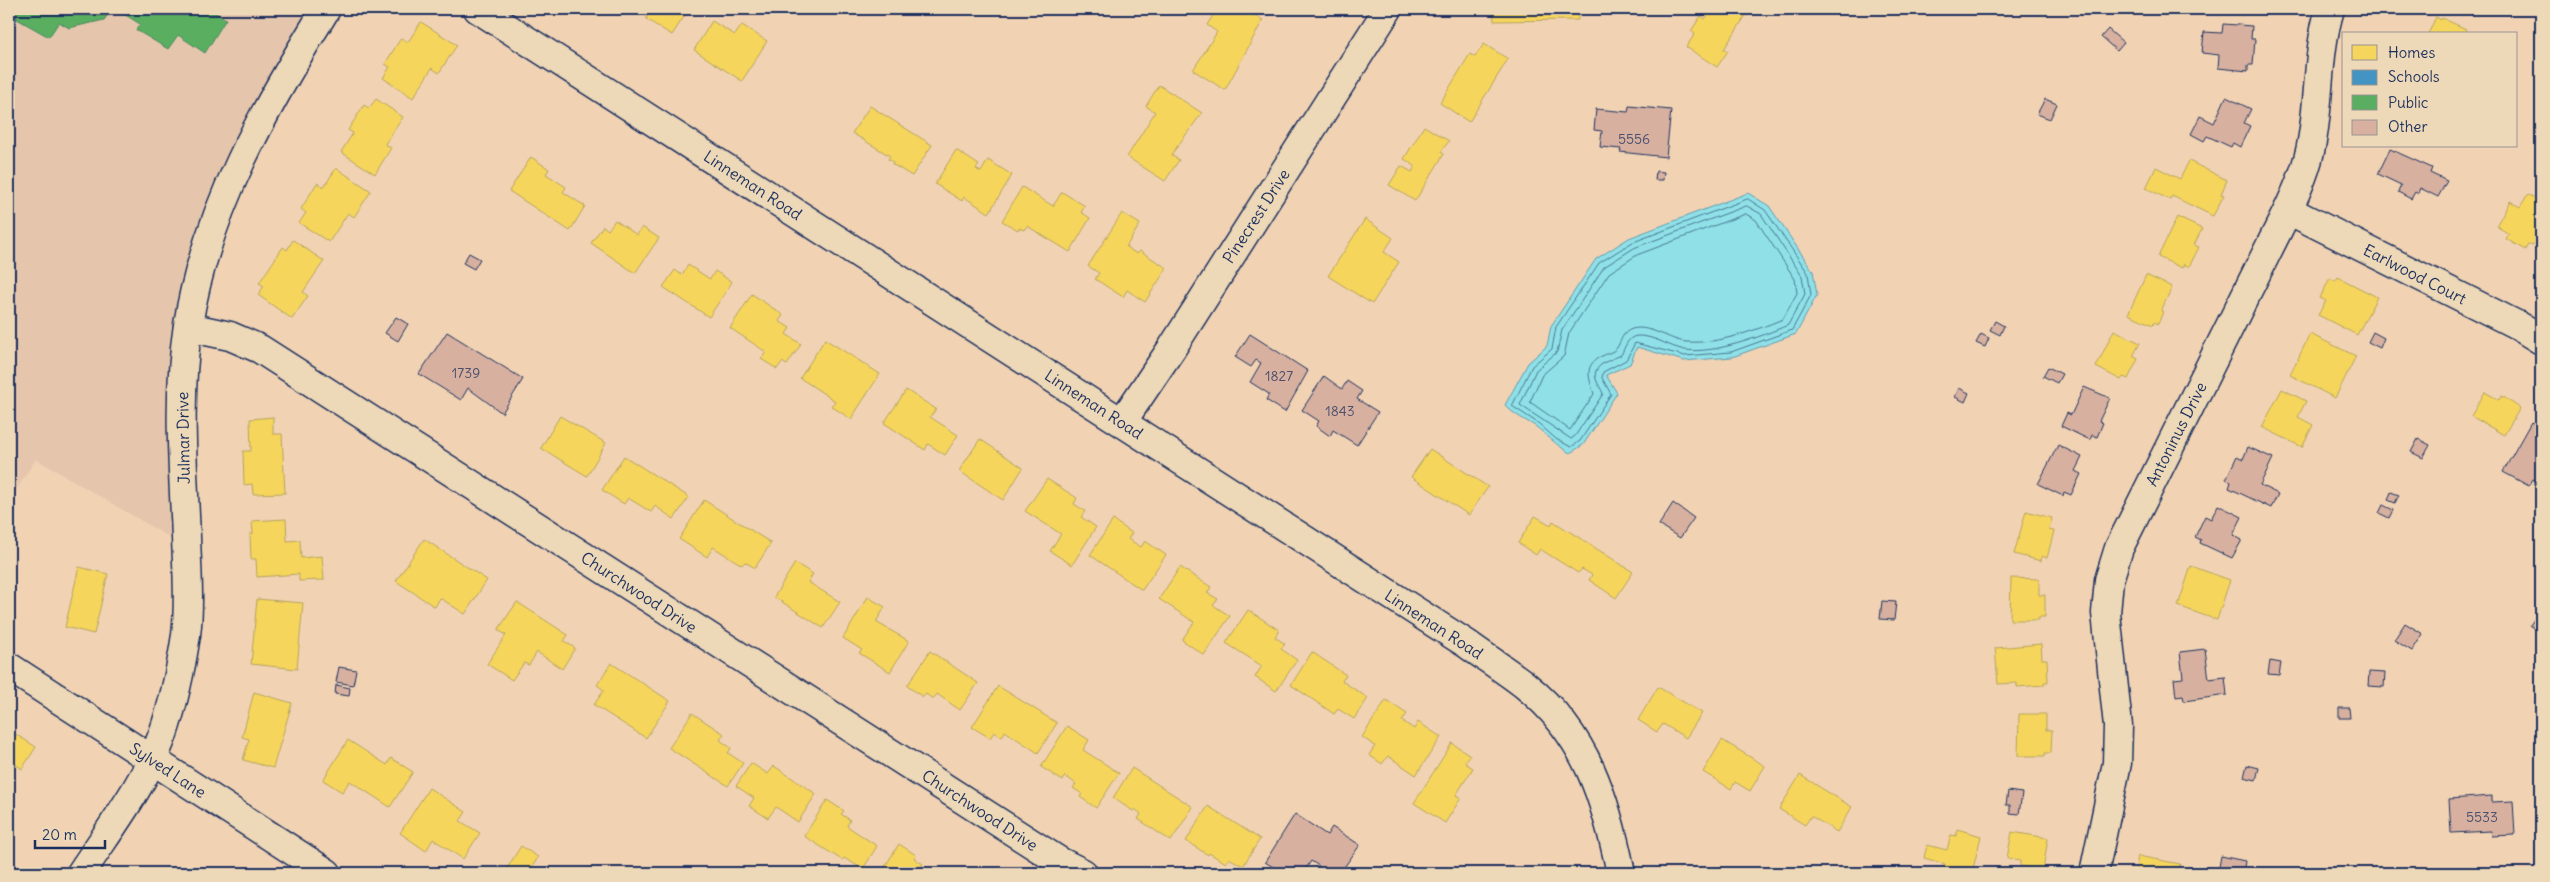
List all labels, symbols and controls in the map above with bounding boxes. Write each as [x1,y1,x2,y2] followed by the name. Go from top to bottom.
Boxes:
[2342,32,2518,148] legend
[2388,43,2435,62] text: Homes
[2388,67,2440,86] text: Schools
[2388,93,2429,112] text: Public
[2388,117,2428,136] text: Other
[1618,130,1650,148] house number: 5556
[700,146,806,224] street label: Linneman Road
[1218,165,1294,267] street label: Pinecrest Drive
[2360,239,2470,309] street label: Earlwood Court
[452,364,480,382] house number: 1739
[1041,365,1147,443] street label: Linneman Road
[1265,367,1293,385] house number: 1827
[2141,379,2211,489] street label: Antoninus Drive
[172,392,194,484] street label: Julmar Drive
[1325,402,1355,420] house number: 1843
[577,547,701,637] street label: Churchwood Drive
[1381,585,1487,663] street label: Linneman Road
[126,738,210,802] street label: Sylved Lane
[918,765,1042,855] street label: Churchwood Drive
[2466,808,2498,826] house number: 5533
[35,817,105,849] scale bar
[42,825,77,844] text: 20 m

